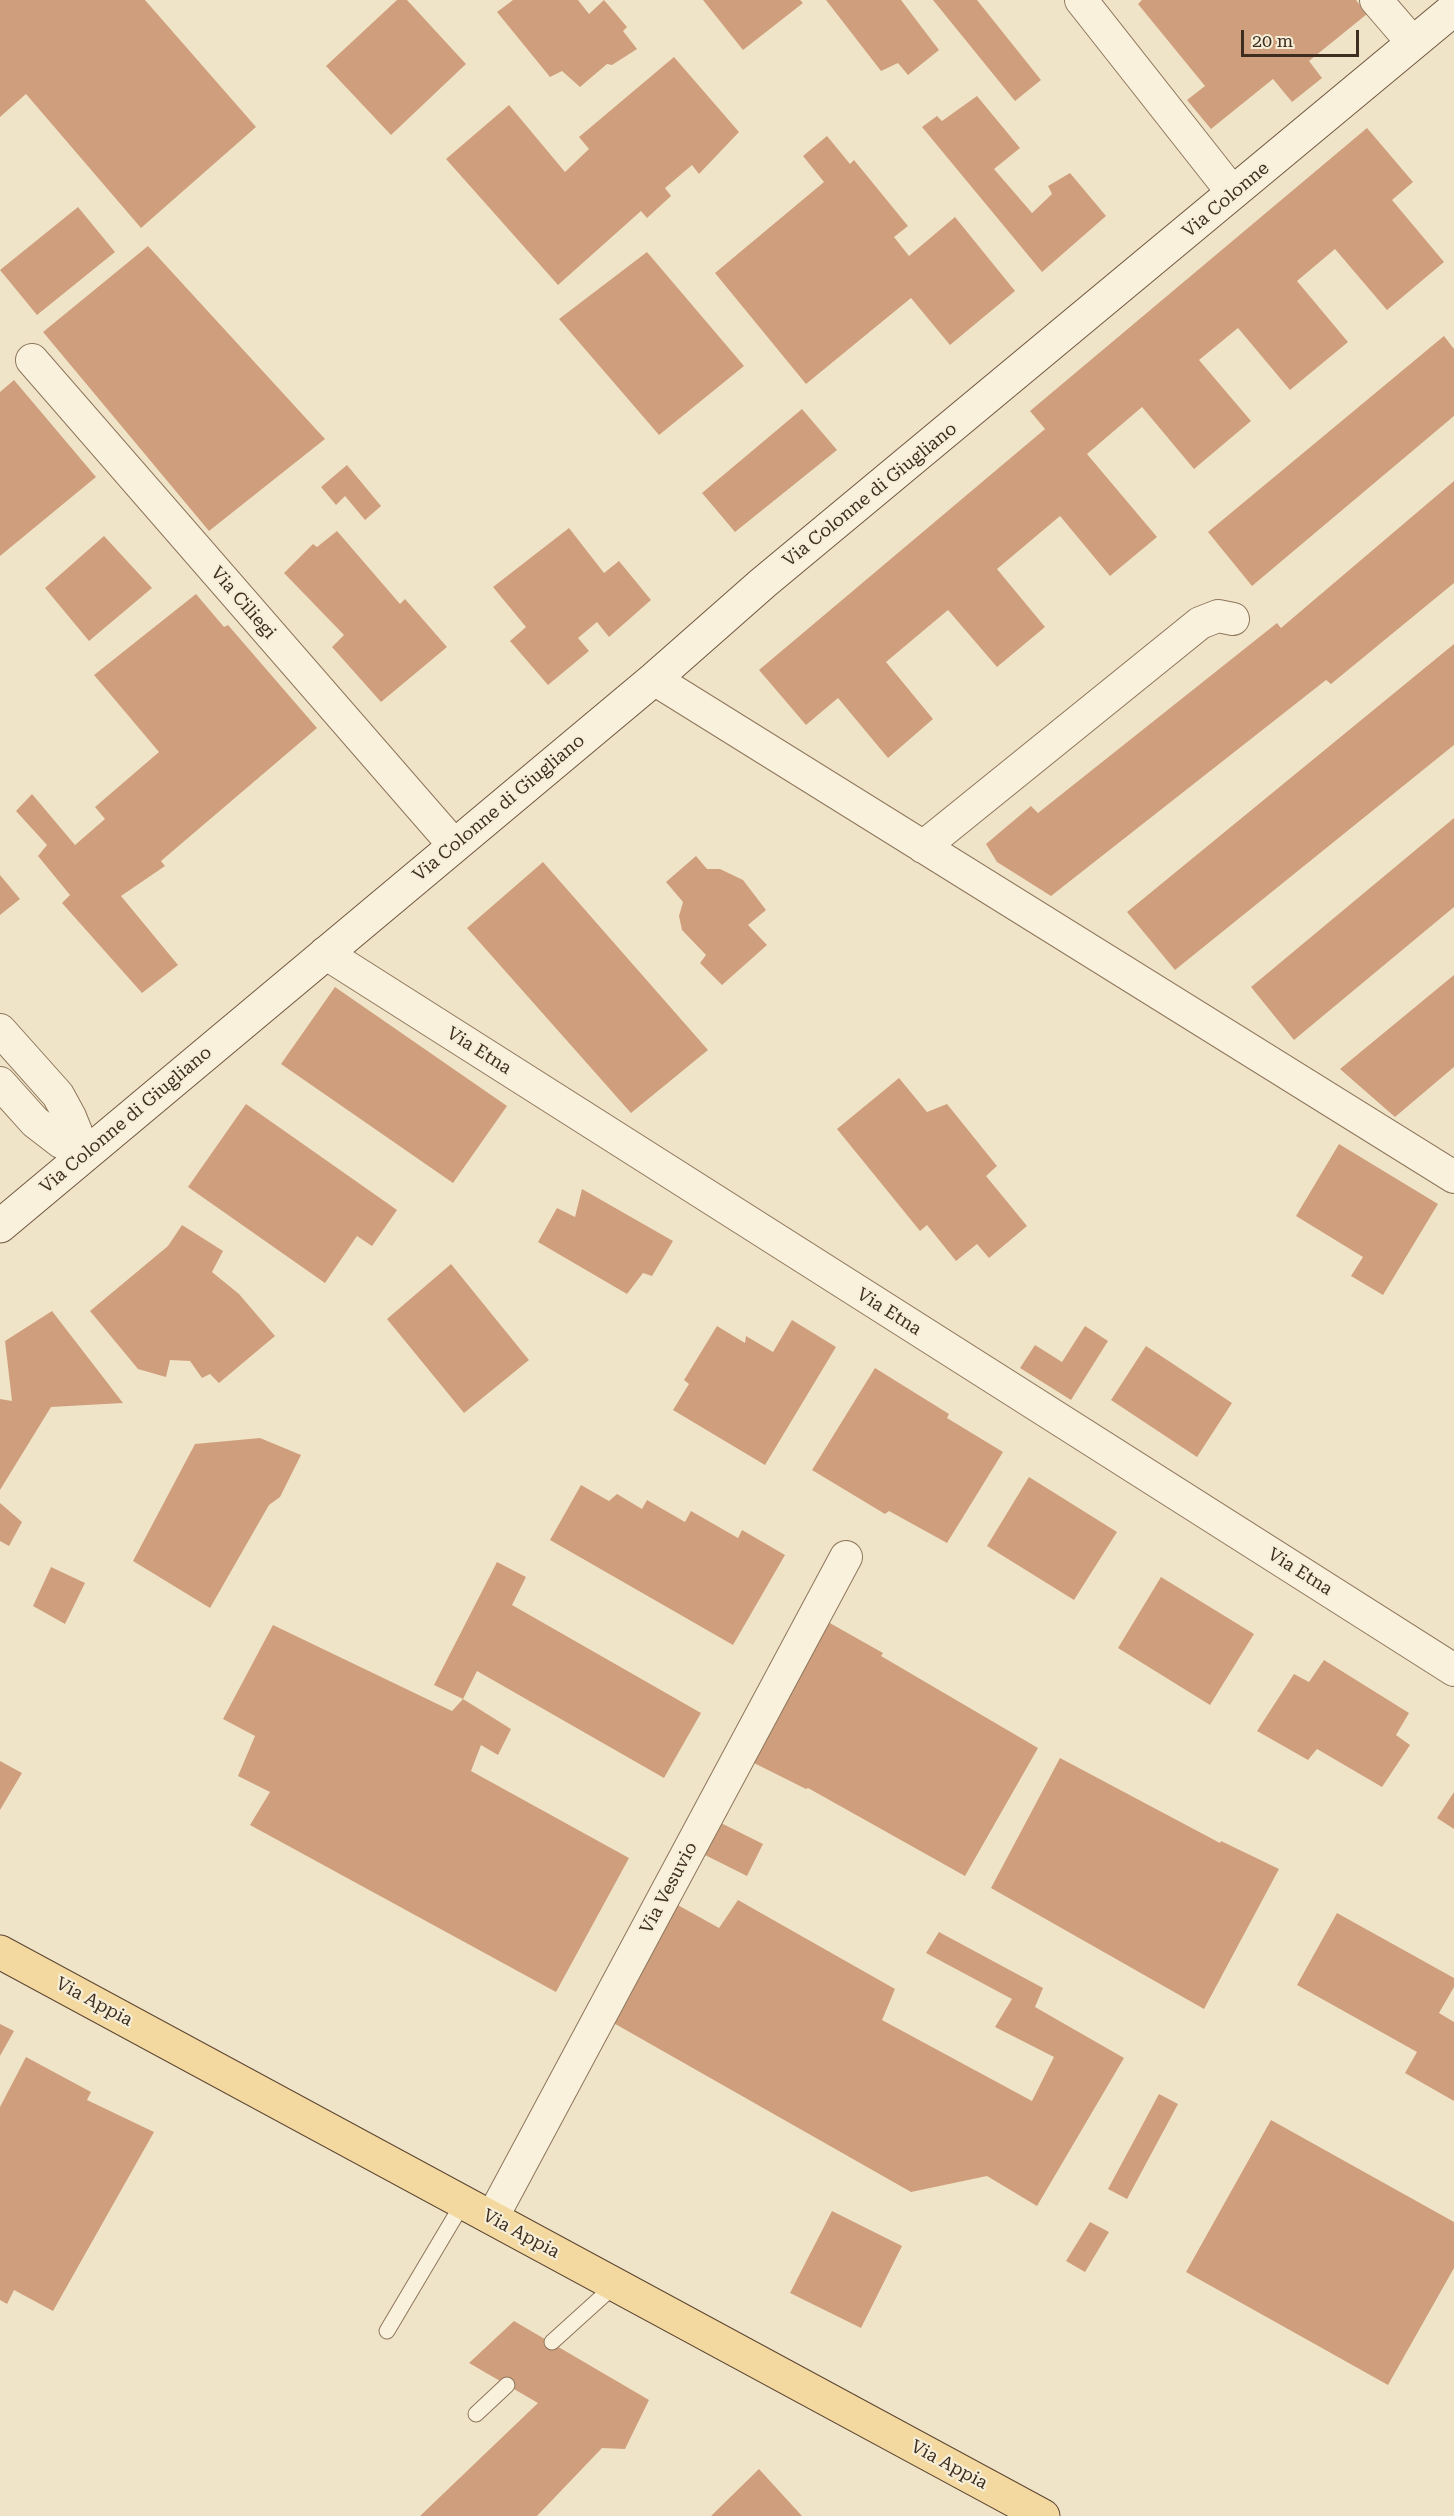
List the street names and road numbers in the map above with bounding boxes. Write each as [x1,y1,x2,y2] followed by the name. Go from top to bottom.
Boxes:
[1178,158,1274,242] street label: Via Colonne
[779,418,961,572] street label: Via Colonne di Giugliano
[206,563,280,643] street label: Via Ciliegi
[409,730,589,886] street label: Via Colonne di Giugliano
[443,1023,515,1079] street label: Via Etna
[36,1042,216,1198] street label: Via Colonne di Giugliano
[853,1284,925,1340] street label: Via Etna
[1264,1544,1336,1600] street label: Via Etna
[636,1838,702,1938] street label: Via Vesuvio
[52,1973,136,2031] street label: Via Appia
[479,2205,563,2263] street label: Via Appia
[907,2436,991,2494] street label: Via Appia

